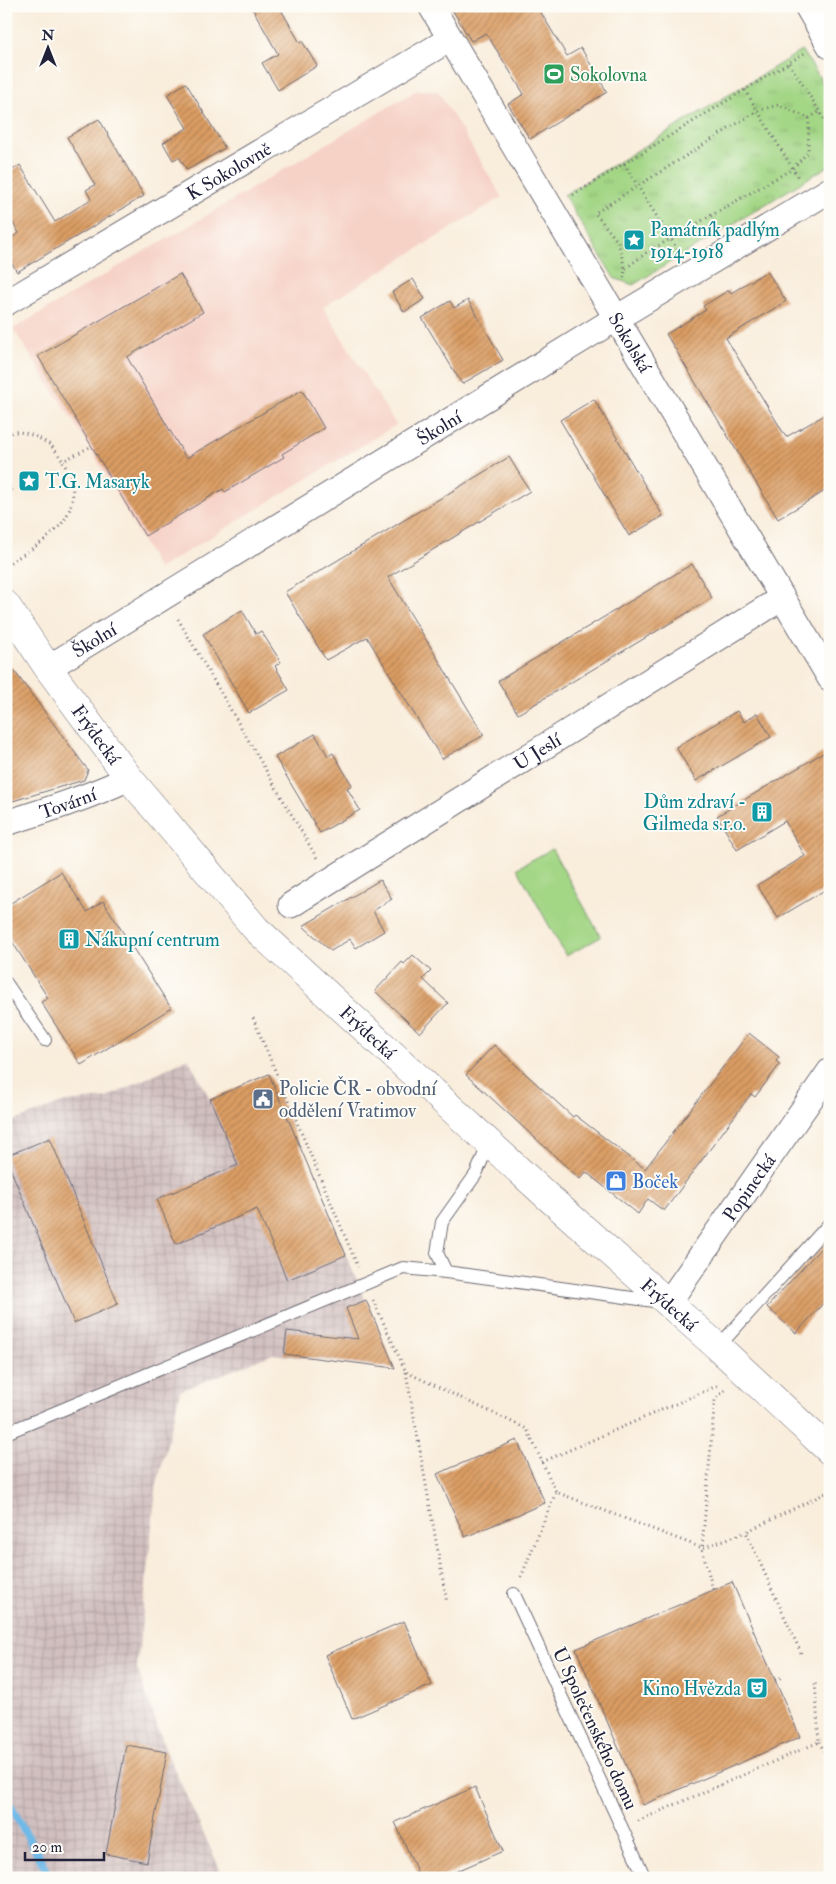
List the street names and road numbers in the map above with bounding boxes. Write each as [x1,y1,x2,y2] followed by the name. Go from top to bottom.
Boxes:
[182,137,276,206] street label: K Sokolovně
[603,308,657,377] street label: Sokolská
[412,404,468,451] street label: Školní
[67,617,123,663] street label: Školní
[66,700,126,770] street label: Frýdecká
[509,727,567,776] street label: U Jeslí
[37,782,102,825] street label: Tovární
[334,1001,401,1065] street label: Frýdecká
[718,1150,781,1226] street label: Popinecká
[635,1273,703,1337] street label: Frýdecká
[546,1643,643,1814] street label: U Společenského domu

